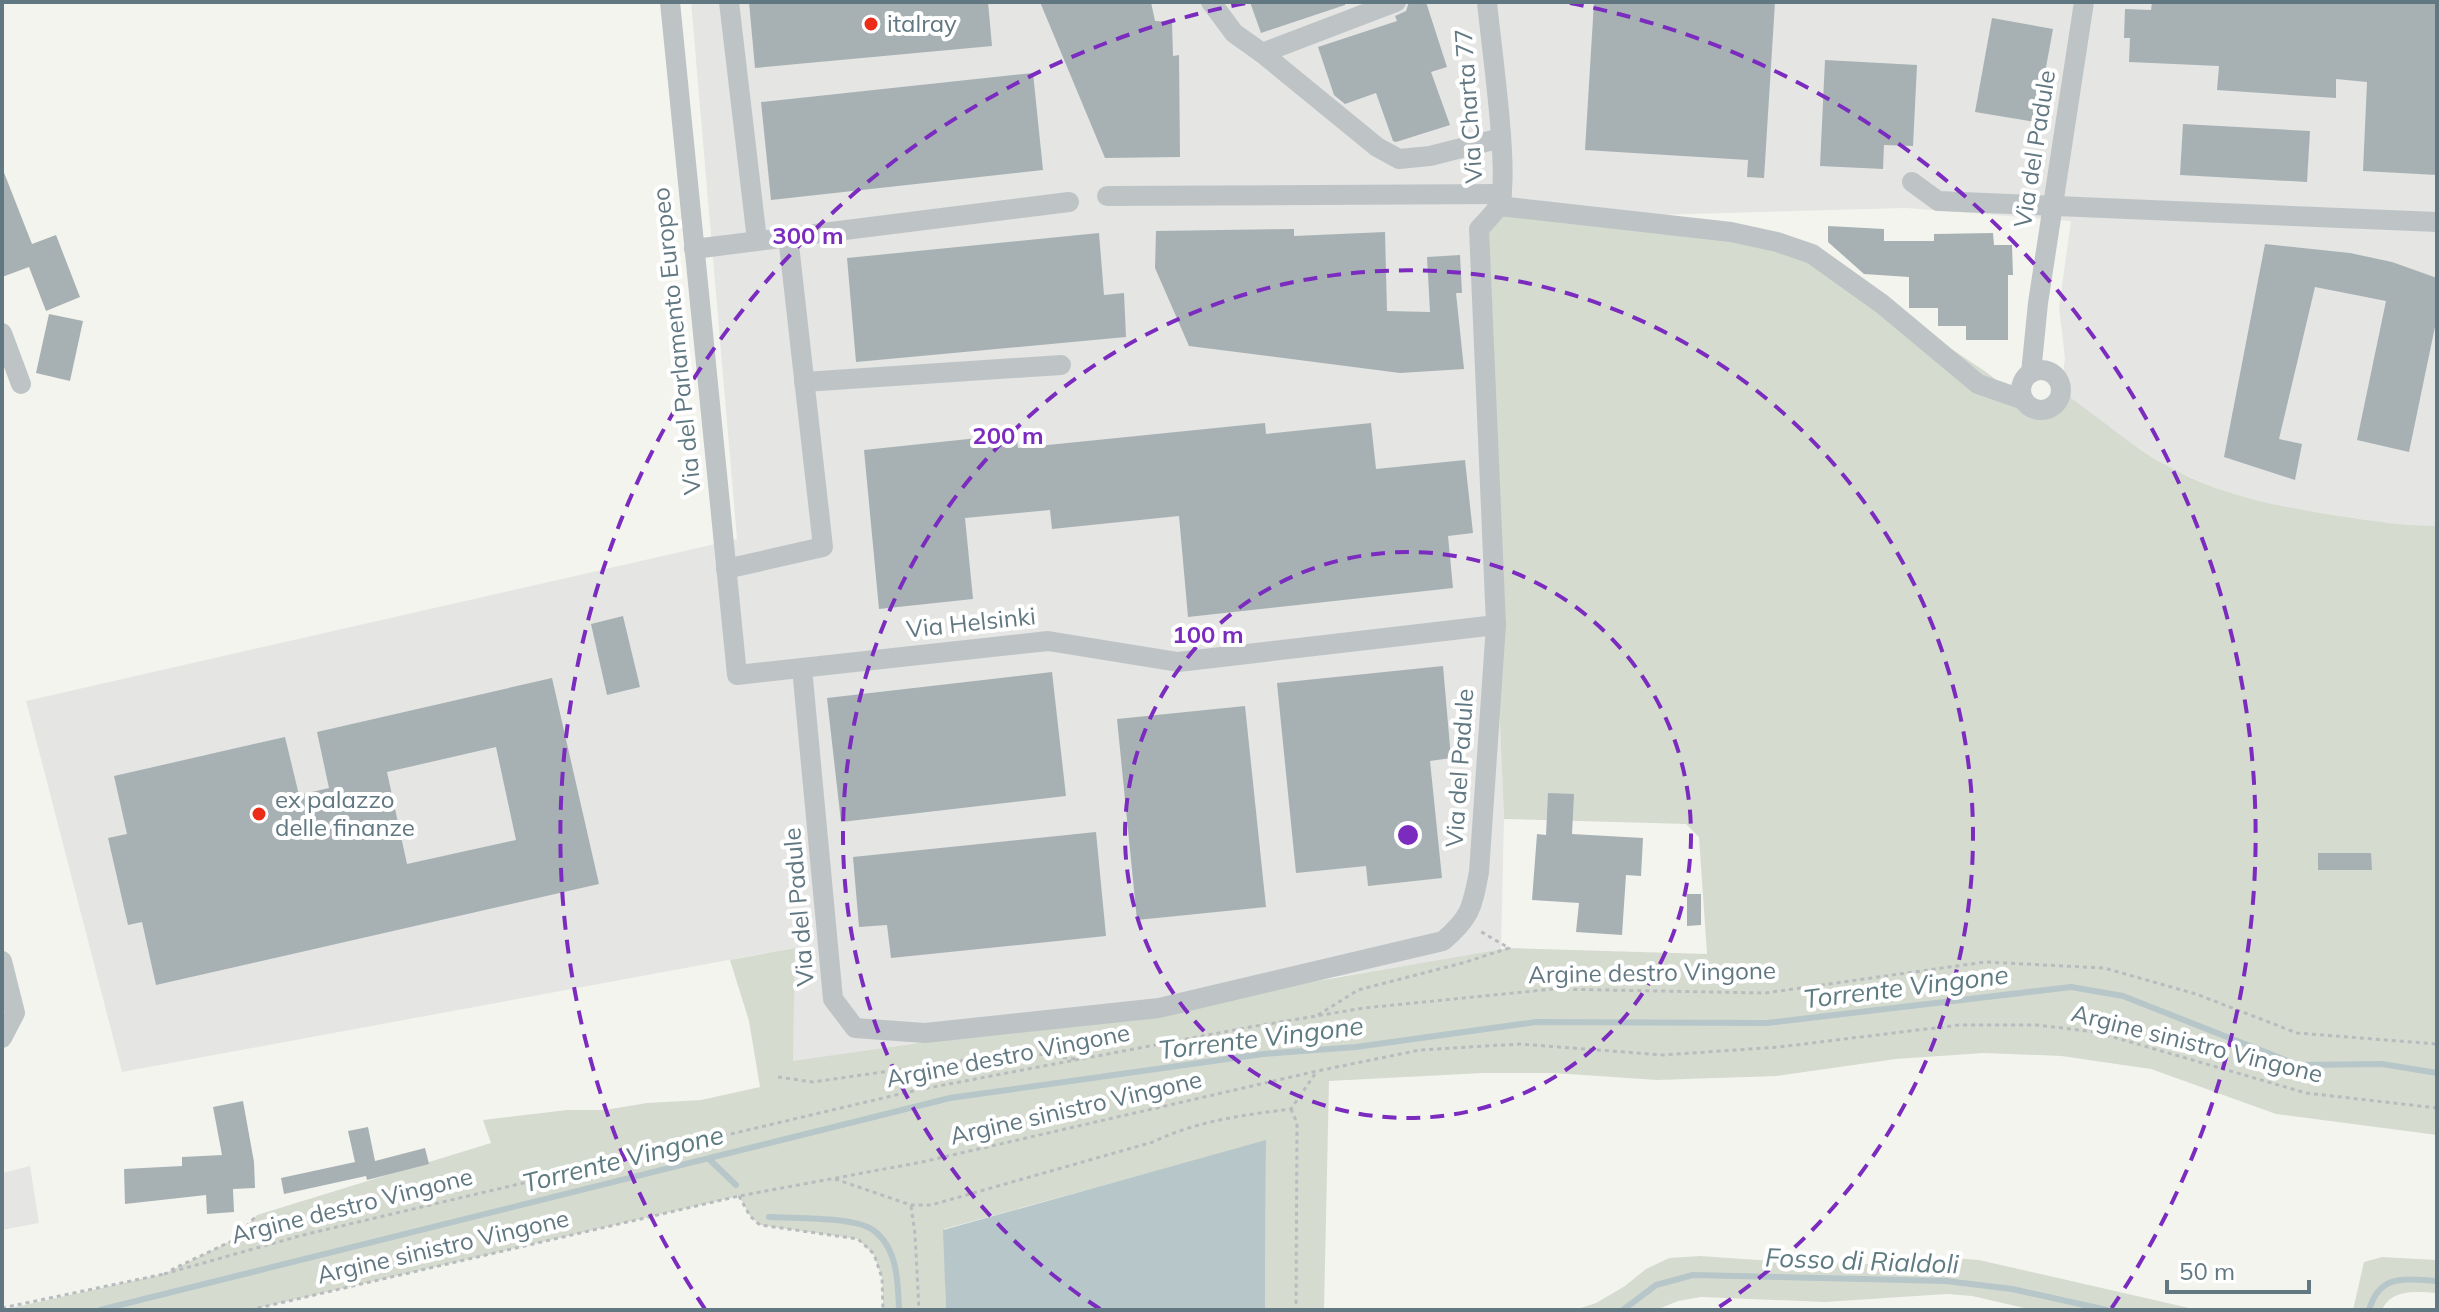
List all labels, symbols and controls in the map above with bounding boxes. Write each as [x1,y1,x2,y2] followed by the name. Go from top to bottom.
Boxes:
[887,8,957,38] place label: italray
[862,15,880,33] marker: italray
[1448,28,1488,185] street label: Via Charta 77
[2007,68,2061,230] street label: Via del Padule
[645,186,707,496] street label: Via del Parlamento Europeo
[772,220,844,250] text: 300 m
[972,420,1044,450] text: 200 m
[905,600,1037,644] street label: Via Helsinki
[1172,619,1244,649] text: 100 m
[1438,688,1480,848] street label: Via del Padule
[275,784,415,842] place label: ex palazzo delle finanze
[250,805,268,823] marker: ex palazzo delle finanze
[1394,821,1422,849] centre of rings
[776,827,820,988] street label: Via del Padule
[1528,955,1776,989] street label: Argine destro Vingone
[1802,958,2010,1015] water label: Torrente Vingone
[2069,997,2326,1089] street label: Argine sinistro Vingone
[1157,1009,1365,1066] water label: Torrente Vingone
[883,1017,1132,1093] street label: Argine destro Vingone
[947,1063,1205,1151] street label: Argine sinistro Vingone
[519,1118,727,1199] water label: Torrente Vingone
[228,1161,476,1250] street label: Argine destro Vingone
[314,1202,572,1290] street label: Argine sinistro Vingone
[1765,1241,1960,1280] water label: Fosso di Rialdoli
[2167,1244,2309,1294] scale bar
[2179,1256,2235,1286] text: 50 m

